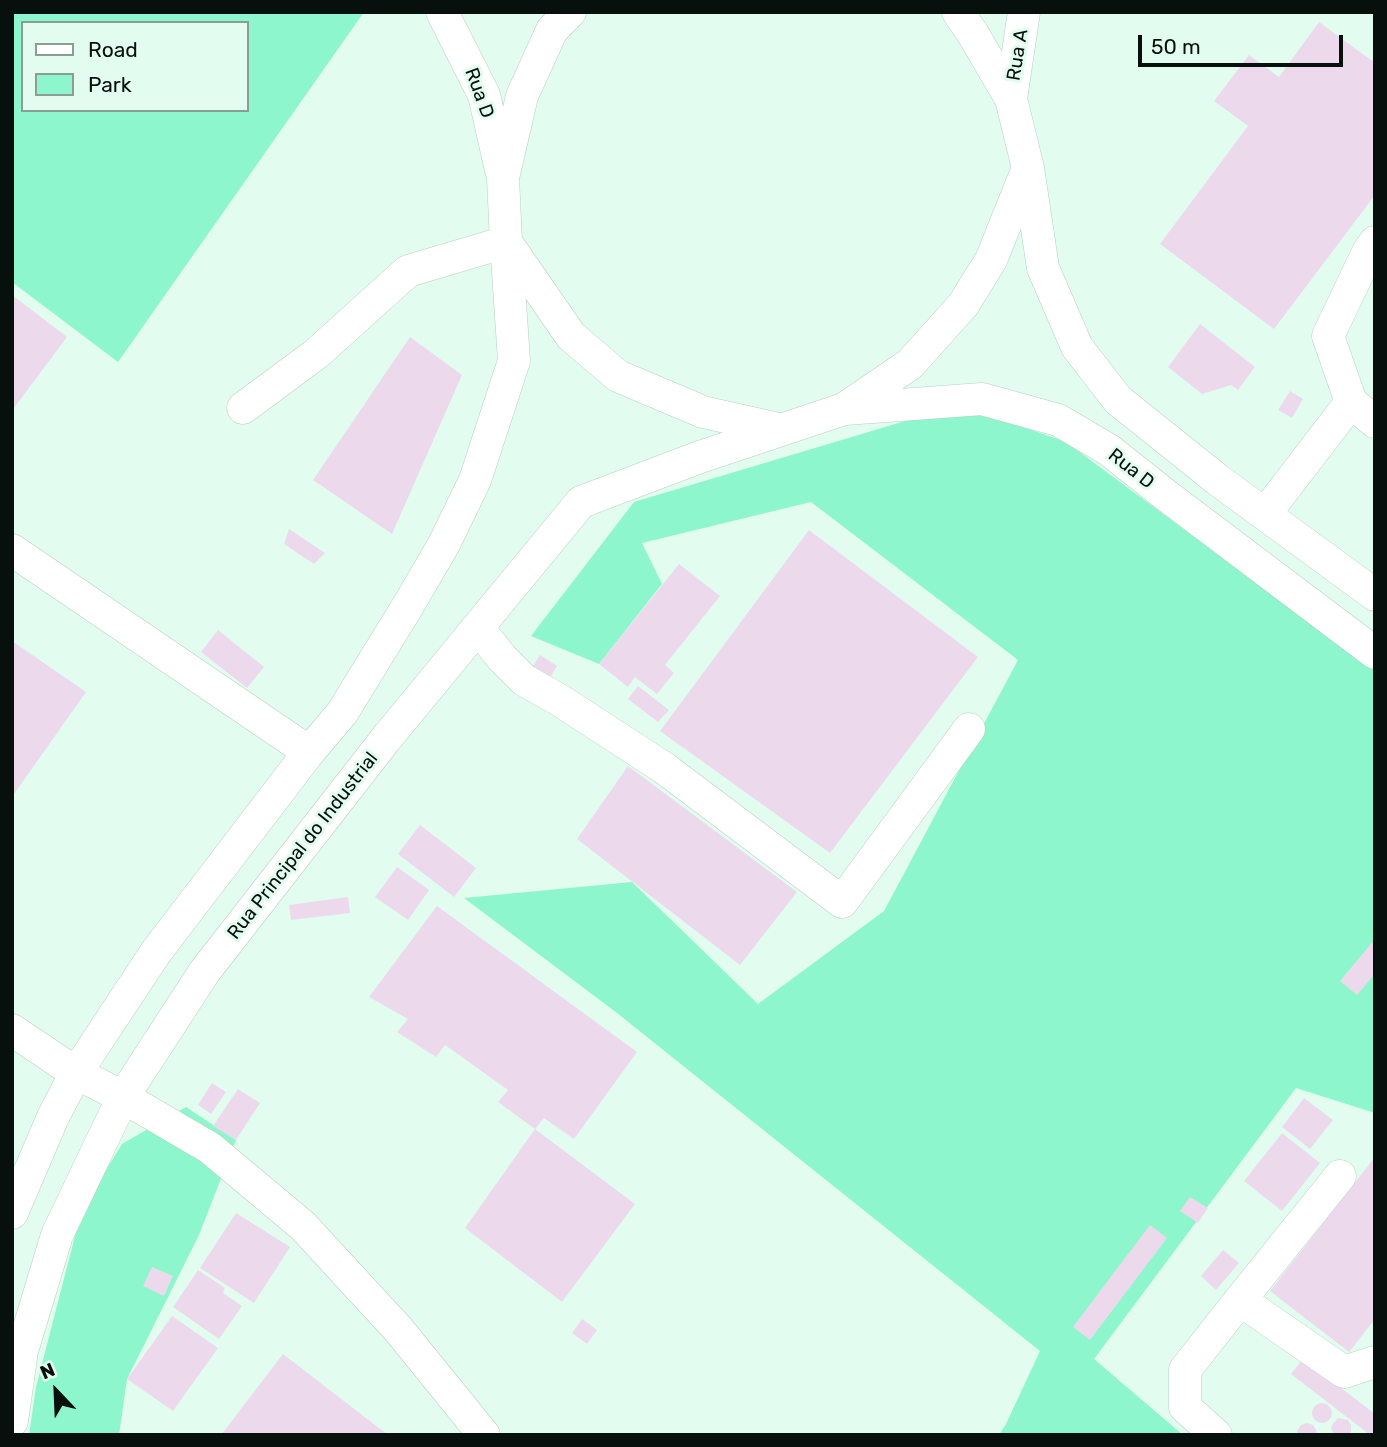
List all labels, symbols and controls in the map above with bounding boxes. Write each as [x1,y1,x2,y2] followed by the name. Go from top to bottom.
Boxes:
[21,21,248,112] legend
[1142,21,1347,65] scale bar
[1003,28,1033,82] street label: Rua A
[1151,34,1201,59] text: 50 m
[88,37,138,62] text: Road
[459,65,499,121] street label: Rua D
[88,72,132,97] text: Park
[1103,444,1159,494] street label: Rua D
[223,748,383,944] street label: Rua Principal do Industrial
[21,1356,91,1426] north arrow
[37,1358,58,1384] text: N

